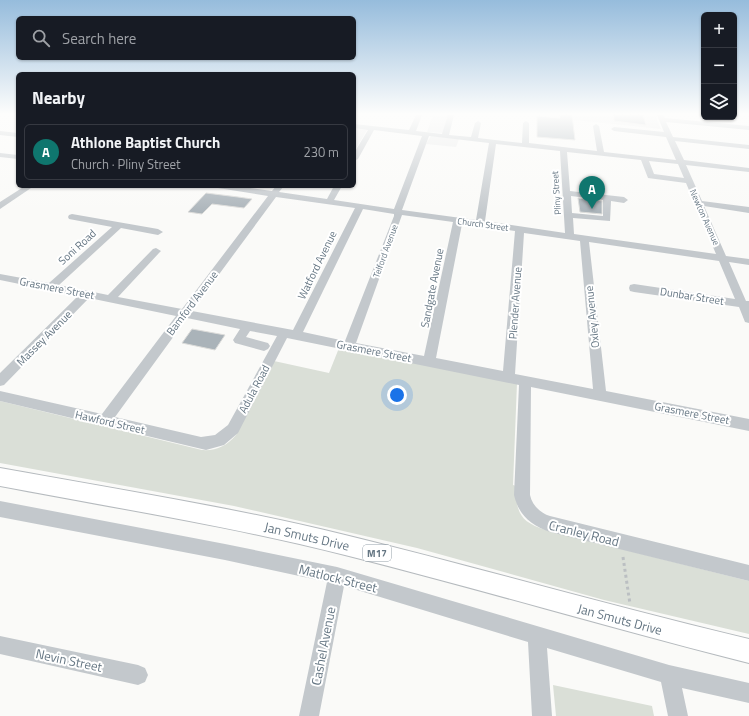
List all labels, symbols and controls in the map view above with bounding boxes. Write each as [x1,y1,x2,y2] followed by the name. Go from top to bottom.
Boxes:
[701,12,737,120] map controls
[701,12,737,48] button: +
[16,16,356,60] search box
[30,27,52,49] icon: search
[62,27,136,50] text: Search here
[701,48,737,84] button: −
[701,84,737,120] button: layers
[32,85,85,111] text: Nearby
[71,131,220,154] text: Athlone Baptist Church
[42,142,50,162] text: A
[303,142,339,162] text: 230 m
[71,154,181,174] text: Church · Pliny Street
[548,170,564,215] street label: Pliny Street
[579,176,605,209] pin: A
[687,187,723,248] street label: Newton Avenue
[457,214,510,234] street label: Church Street
[369,222,401,280] street label: Telford Avenue
[54,225,100,268] street label: Soni Road
[293,228,341,302] street label: Watford Avenue
[416,246,448,329] street label: Sandgate Avenue
[504,266,526,340] street label: Plender Avenue
[162,267,222,339] street label: Bamford Avenue
[18,273,96,303] street label: Grasmere Street
[659,283,725,309] street label: Dunbar Street
[581,285,603,349] street label: Oxley Avenue
[13,306,76,369] street label: Massey Avenue
[335,336,413,366] street label: Grasmere Street
[235,362,273,416] street label: Adula Road
[387,385,407,405] your location
[653,398,731,428] street label: Grasmere Street
[74,406,146,438] street label: Hawford Street
[547,515,621,551] street label: Cranley Road
[262,516,352,556] street label: Jan Smuts Drive
[363,545,391,561] road number: M17
[297,559,380,598] street label: Matlock Street
[575,598,665,640] street label: Jan Smuts Drive
[306,605,340,687] street label: Cashel Avenue
[34,643,105,677] street label: Nevin Street

